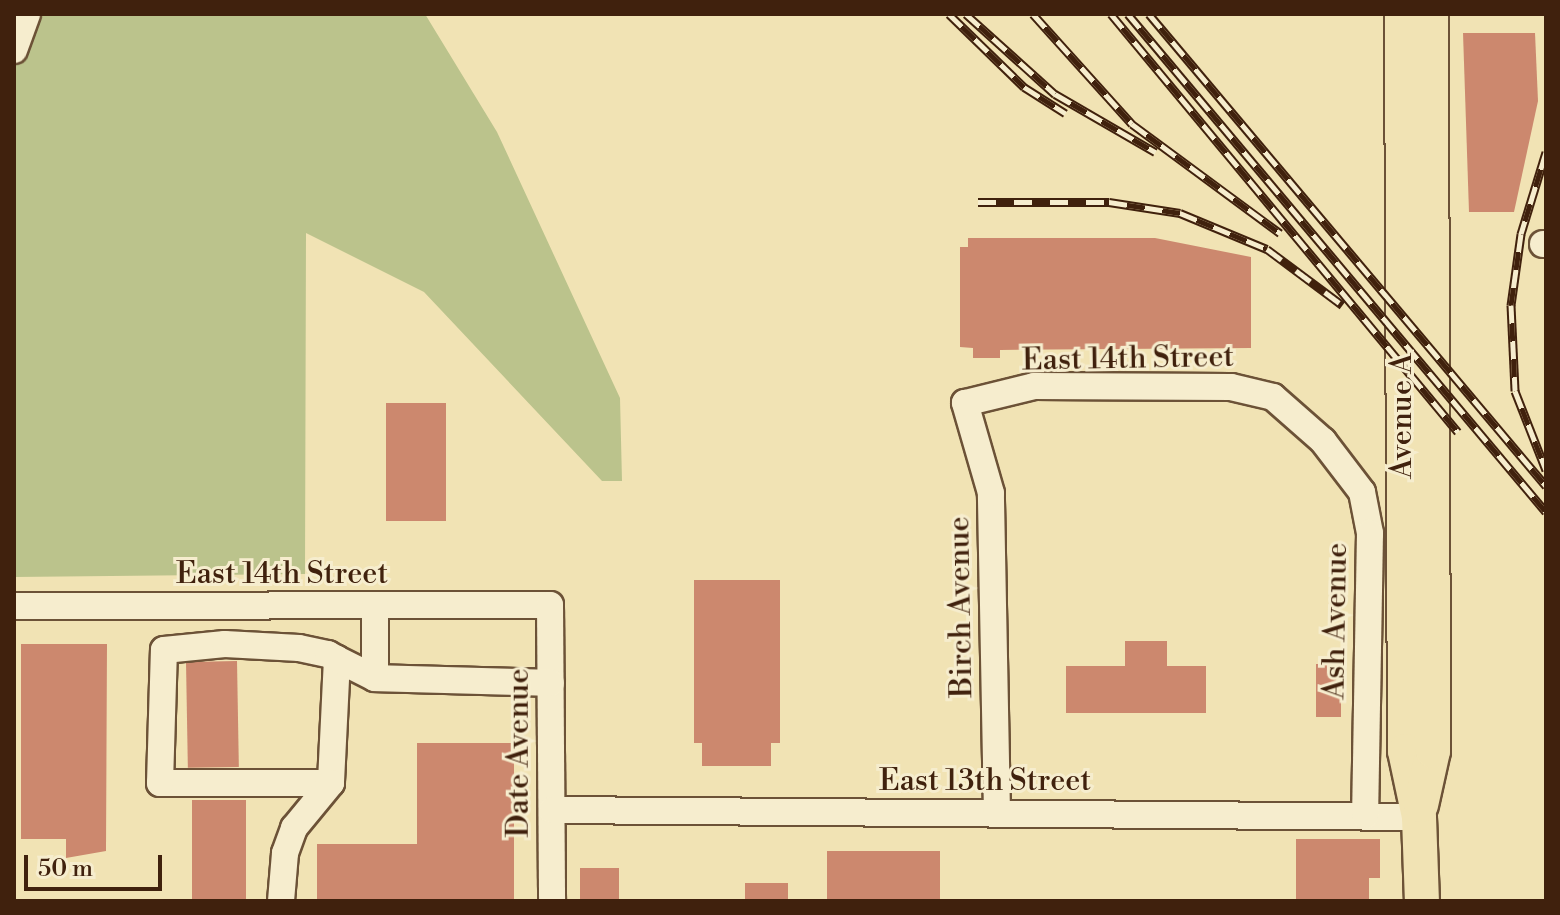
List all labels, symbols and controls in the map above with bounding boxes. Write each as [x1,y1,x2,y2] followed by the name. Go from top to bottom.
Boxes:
[1022,339,1234,379] street label: East 14th Street
[1384,353,1420,479] street label: Avenue A
[941,516,981,698] street label: Birch Avenue
[1317,542,1355,700] street label: Ash Avenue
[176,556,388,592] street label: East 14th Street
[501,668,537,838] street label: Date Avenue
[879,763,1091,799] street label: East 13th Street
[28,839,166,889] scale bar
[38,854,93,884] text: 50 m

